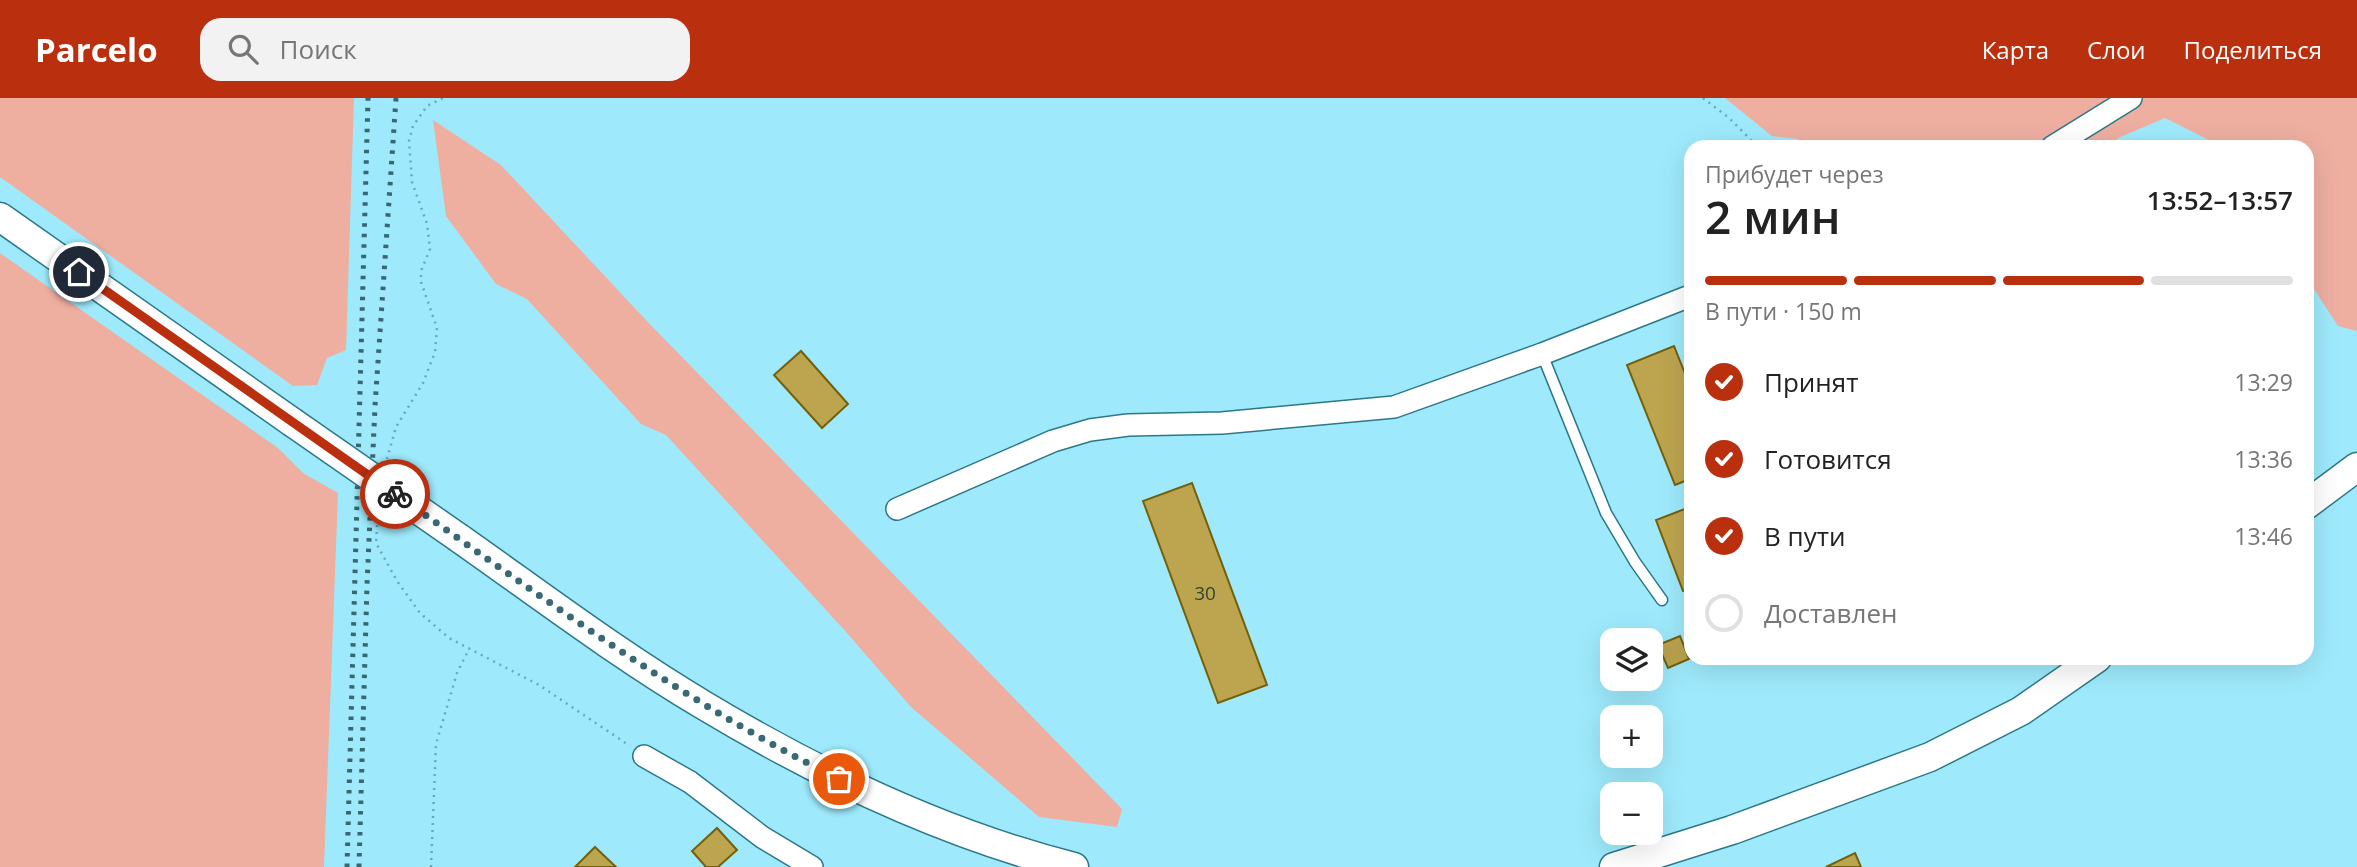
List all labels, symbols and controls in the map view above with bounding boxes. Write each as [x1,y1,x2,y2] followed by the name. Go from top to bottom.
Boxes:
[200,18,690,81] search box
[35,27,158,72] text: Parcelo
[224,30,262,68] icon: search
[280,31,357,67] text: Поиск
[1982,33,2049,66] text: Карта
[2087,33,2146,66] text: Слои
[2184,33,2322,66] text: Поделиться
[1705,158,1884,190] text: Прибудет через
[2147,182,2293,218] text: 13:52–13:57
[1705,185,1841,247] text: 2 мин
[49,242,109,302] pin
[60,253,98,291] icon: home
[1705,295,1862,327] text: В пути · 150 m
[1705,363,1743,401] icon: check
[1764,364,1858,400] text: Принят
[2234,366,2293,398] text: 13:29
[1705,440,1743,478] icon: check
[1764,441,1892,477] text: Готовится
[2234,443,2293,475] text: 13:36
[360,459,430,529] courier
[376,475,414,513] icon: bike
[1705,517,1743,555] icon: check
[1764,518,1845,554] text: В пути
[2234,520,2293,552] text: 13:46
[1194,580,1216,606] house number: 30
[1764,595,1897,631] text: Доставлен
[1600,628,1663,845] map controls
[1600,628,1663,691] button: layers
[1600,705,1663,768] button: +
[809,749,869,809] pin
[820,760,858,798] icon: bag
[1600,782,1663,845] button: −

